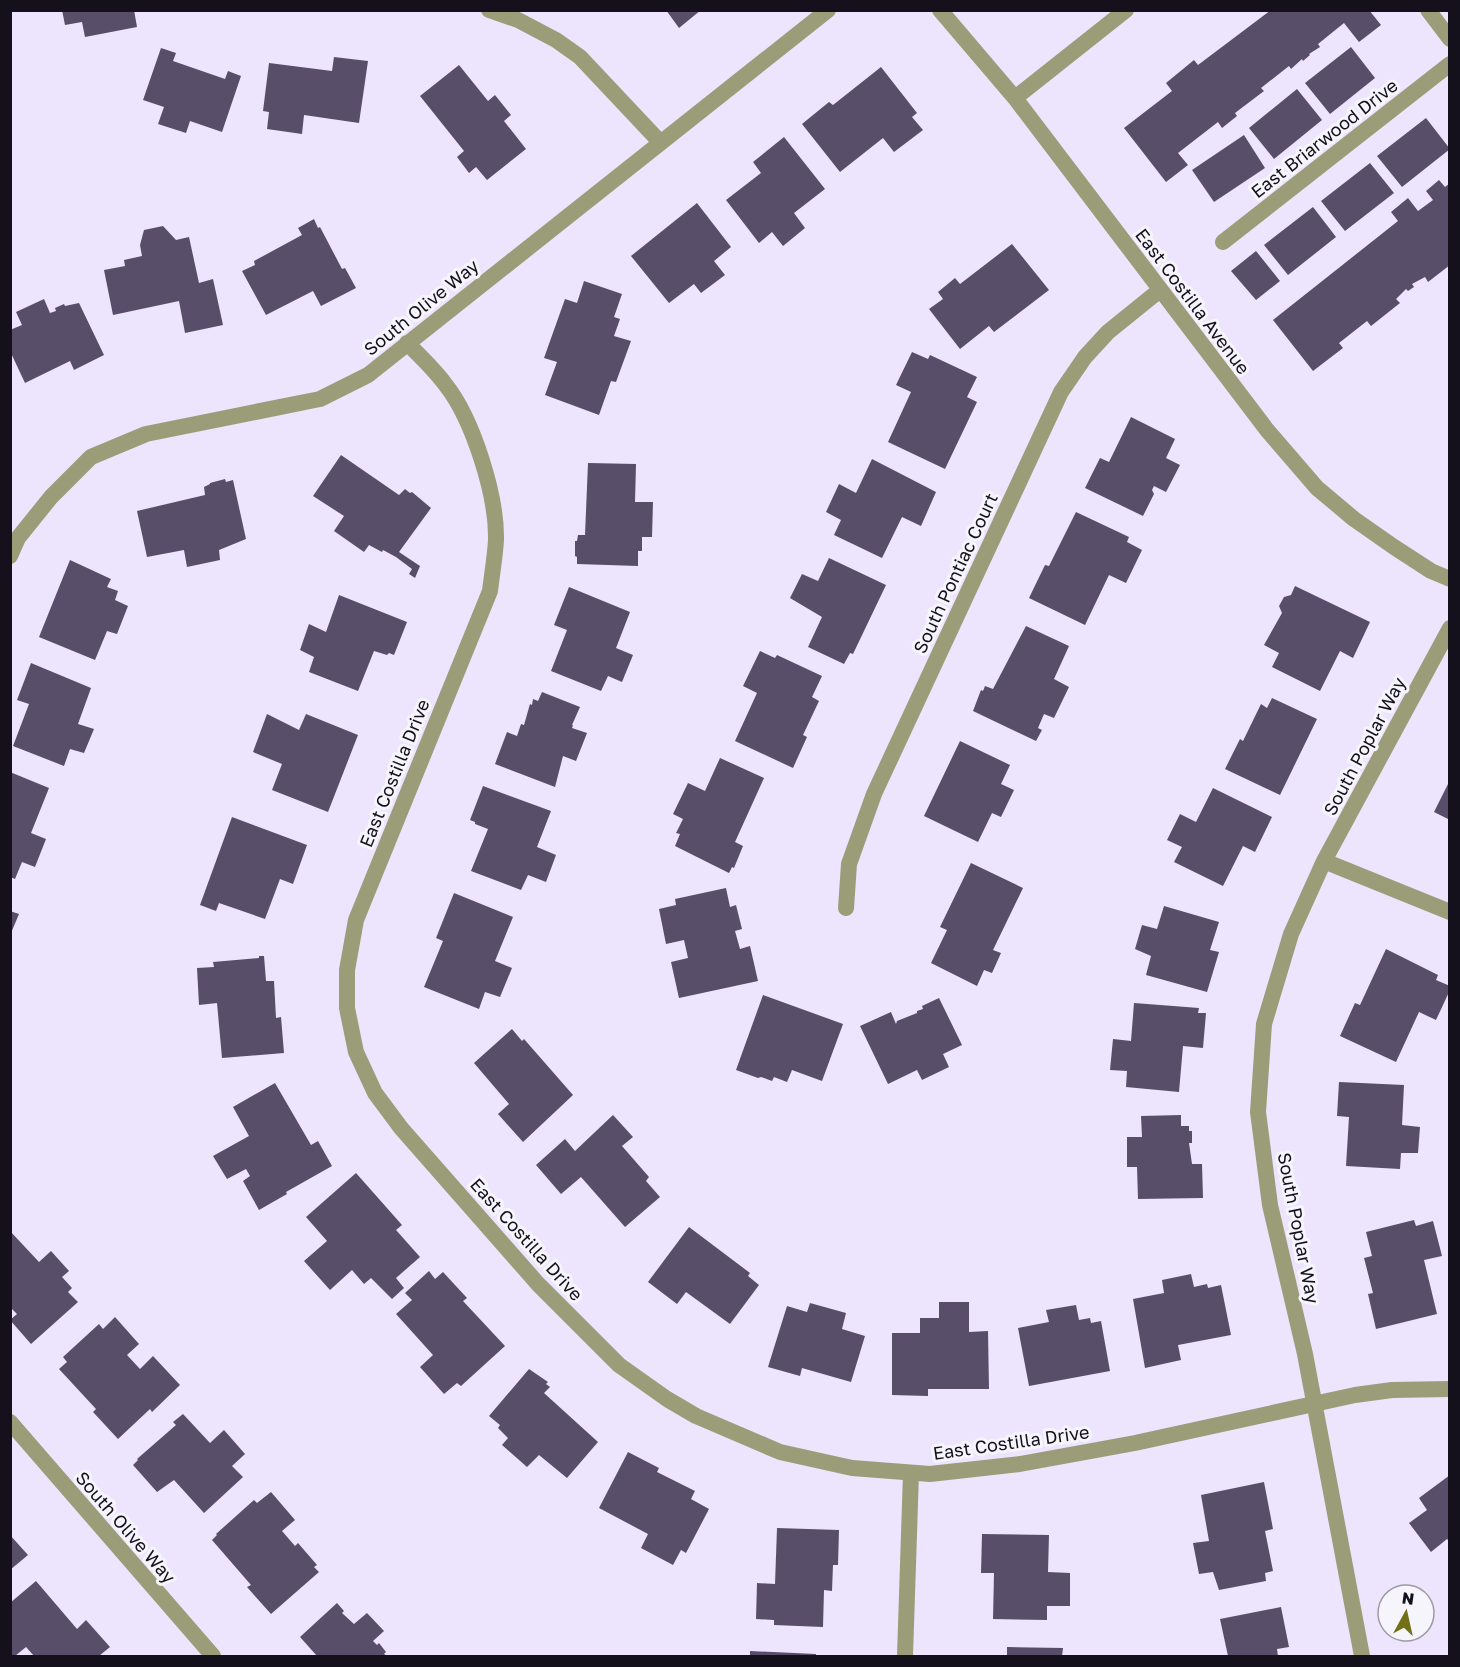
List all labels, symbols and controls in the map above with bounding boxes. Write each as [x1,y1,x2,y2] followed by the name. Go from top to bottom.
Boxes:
[1246,74,1402,202] street label: East Briarwood Drive
[1131,224,1255,378] street label: East Costilla Avenue
[359,254,483,360] street label: South Olive Way
[908,489,1002,657] street label: South Pontiac Court
[1318,673,1410,819] street label: South Poplar Way
[354,696,434,850] street label: East Costilla Drive
[1274,1151,1324,1305] street label: South Poplar Way
[466,1173,588,1305] street label: East Costilla Drive
[931,1420,1091,1464] street label: East Costilla Drive
[71,1467,181,1587] street label: South Olive Way
[1376,1583,1436,1643] north arrow
[1401,1587,1416,1609] text: N

